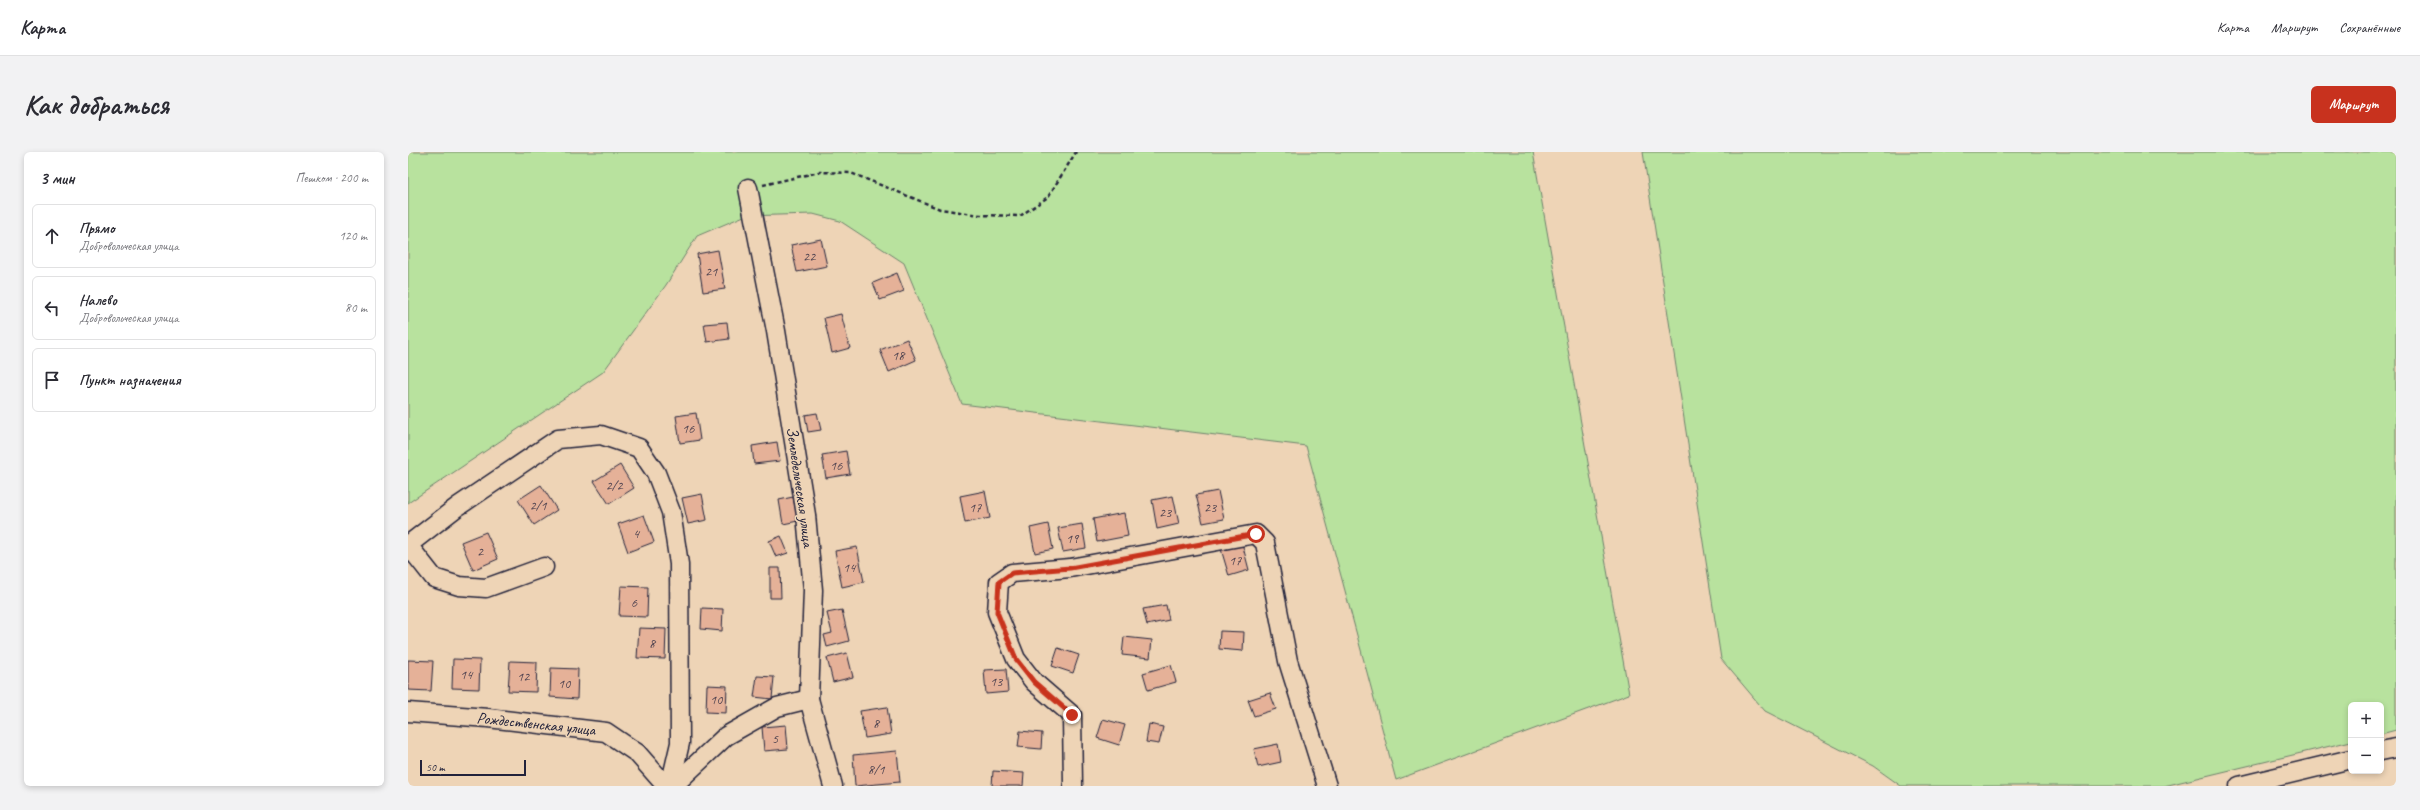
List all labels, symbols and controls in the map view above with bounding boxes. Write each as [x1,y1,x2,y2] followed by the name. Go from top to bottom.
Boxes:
[20,16,65,40] text: Карта
[2217,19,2249,36] text: Карта
[2271,19,2317,36] text: Маршрут
[2339,19,2400,36] text: Сохранённые
[2311,86,2396,123] button: Маршрут
[24,87,169,122] text: Как добраться
[40,168,75,189] text: 3 мин
[295,170,368,186] text: Пешком · 200 m
[79,219,115,238] text: Прямо
[41,225,63,247] icon: ahead
[339,228,367,244] text: 120 m
[79,238,178,254] text: Добровольческая улица
[803,248,817,265] house number: 22
[705,263,718,280] house number: 21
[79,291,117,310] text: Налево
[41,297,63,319] icon: left
[345,300,367,316] text: 80 m
[79,310,178,326] text: Добровольческая улица
[892,347,906,364] house number: 18
[41,369,63,391] icon: arrive
[79,371,181,390] text: Пункт назначения
[682,420,695,437] house number: 16
[782,426,819,550] street label: Земледельческая улица
[830,457,843,474] house number: 16
[605,477,624,494] house number: 2/2
[529,497,547,514] house number: 2/1
[969,499,982,516] house number: 17
[1204,499,1218,516] house number: 23
[1159,504,1173,521] house number: 23
[633,525,641,542] house number: 4
[1247,525,1265,543] route start
[1066,530,1080,547] house number: 19
[477,543,485,560] house number: 2
[1229,552,1242,569] house number: 17
[843,559,857,576] house number: 14
[631,594,638,611] house number: 6
[649,635,657,652] house number: 8
[460,666,474,683] house number: 14
[517,668,531,685] house number: 12
[990,673,1004,690] house number: 13
[558,675,572,692] house number: 10
[710,691,724,708] house number: 10
[2348,702,2384,774] map controls
[2348,702,2384,738] button: +
[1063,706,1081,724] route end
[476,708,598,740] street label: Рождественская улица
[873,715,881,732] house number: 8
[772,730,779,747] house number: 5
[2348,738,2384,774] button: −
[420,758,526,777] scale bar
[426,760,445,774] text: 50 m
[867,761,885,778] house number: 8/1

